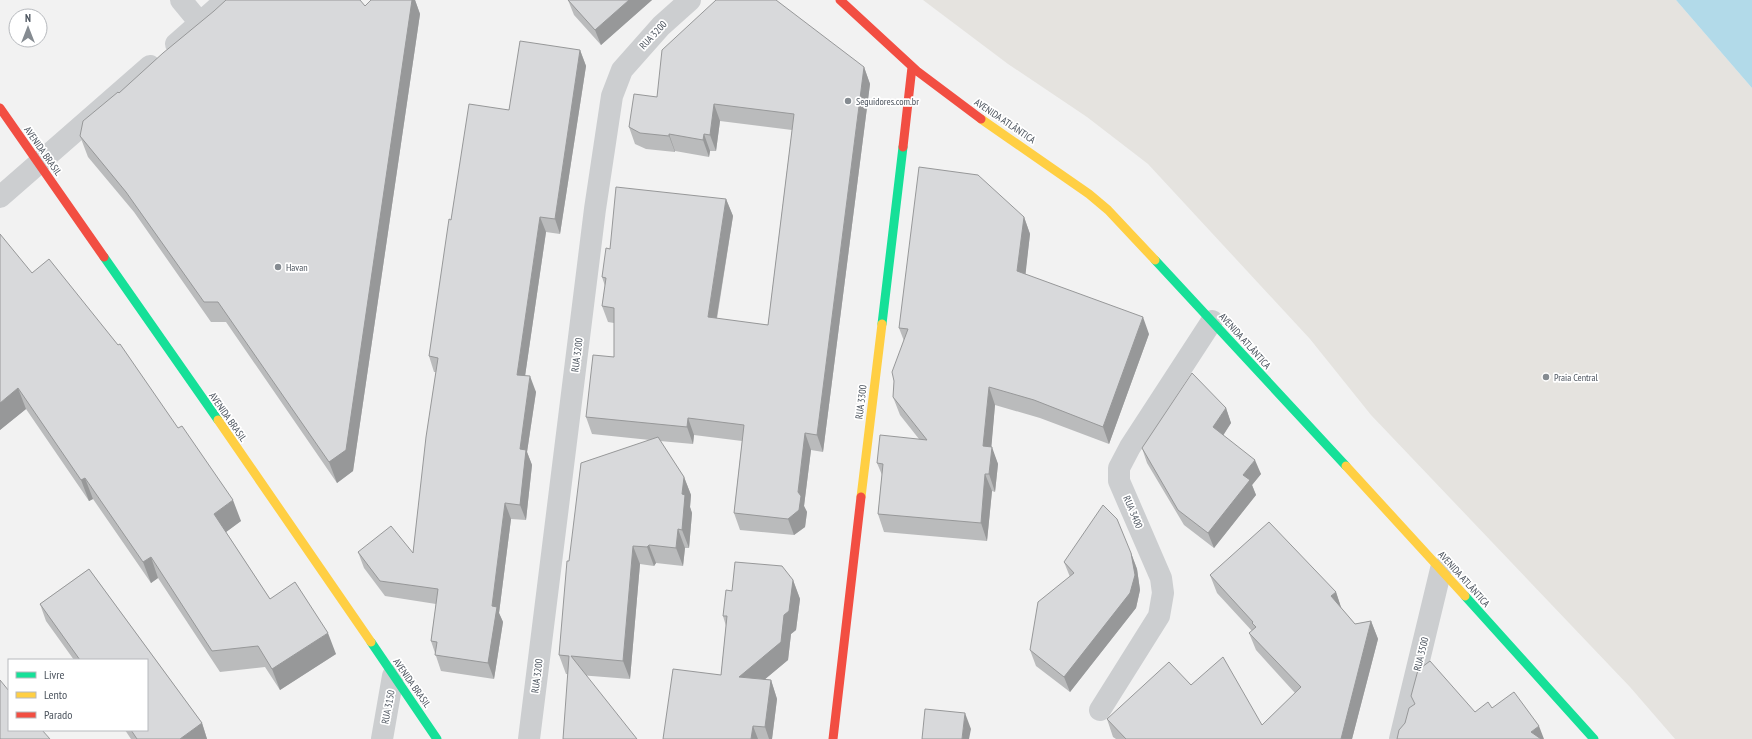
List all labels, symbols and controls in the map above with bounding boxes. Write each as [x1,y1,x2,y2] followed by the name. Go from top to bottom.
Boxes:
[8,8,48,48] north arrow
[25,11,31,25] text: N
[636,18,670,52] street label: RUA 3200
[856,95,919,108] place label: Seguidores.com.br
[843,96,853,106] marker: Seguidores.com.br
[972,96,1038,146] street label: AVENIDA ATLÂNTICA
[21,124,65,179] street label: AVENIDA BRASIL
[286,261,308,274] place label: Havan
[273,262,283,272] marker: Havan
[1216,310,1274,372] street label: AVENIDA ATLÂNTICA
[568,337,586,373] street label: RUA 3200
[1554,371,1599,384] place label: Praia Central
[1541,372,1551,382] marker: Praia Central
[852,384,870,420] street label: RUA 3300
[206,390,250,445] street label: AVENIDA BRASIL
[1120,494,1146,531] street label: RUA 3400
[1435,548,1493,610] street label: AVENIDA ATLÂNTICA
[1411,635,1432,672] street label: RUA 3500
[390,656,434,711] street label: AVENIDA BRASIL
[528,658,546,694] street label: RUA 3200
[8,659,148,731] legend
[44,667,65,682] text: Livre
[44,687,67,702] text: Lento
[378,688,398,725] street label: RUA 3150
[44,707,72,722] text: Parado

